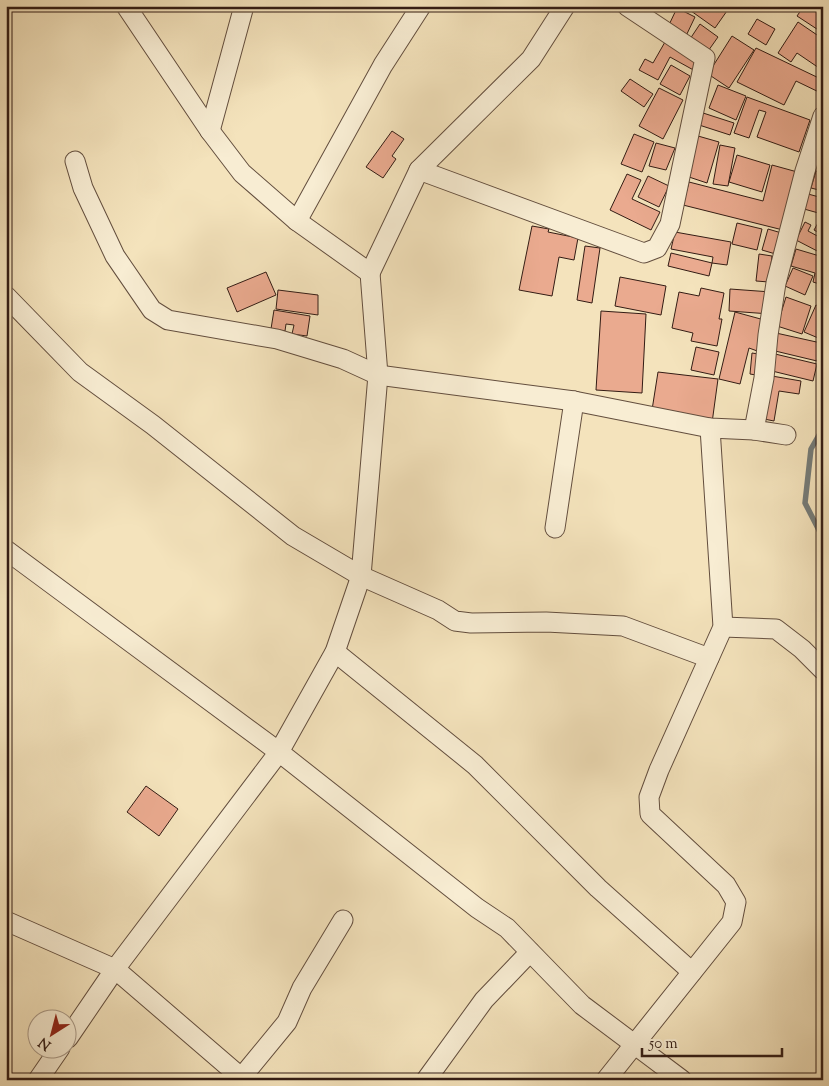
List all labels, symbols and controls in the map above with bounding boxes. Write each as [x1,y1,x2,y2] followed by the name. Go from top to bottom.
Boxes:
[28,1008,78,1058] north arrow
[642,1026,782,1058] scale bar
[35,1032,56,1054] text: N
[648,1034,678,1055] text: 50 m

